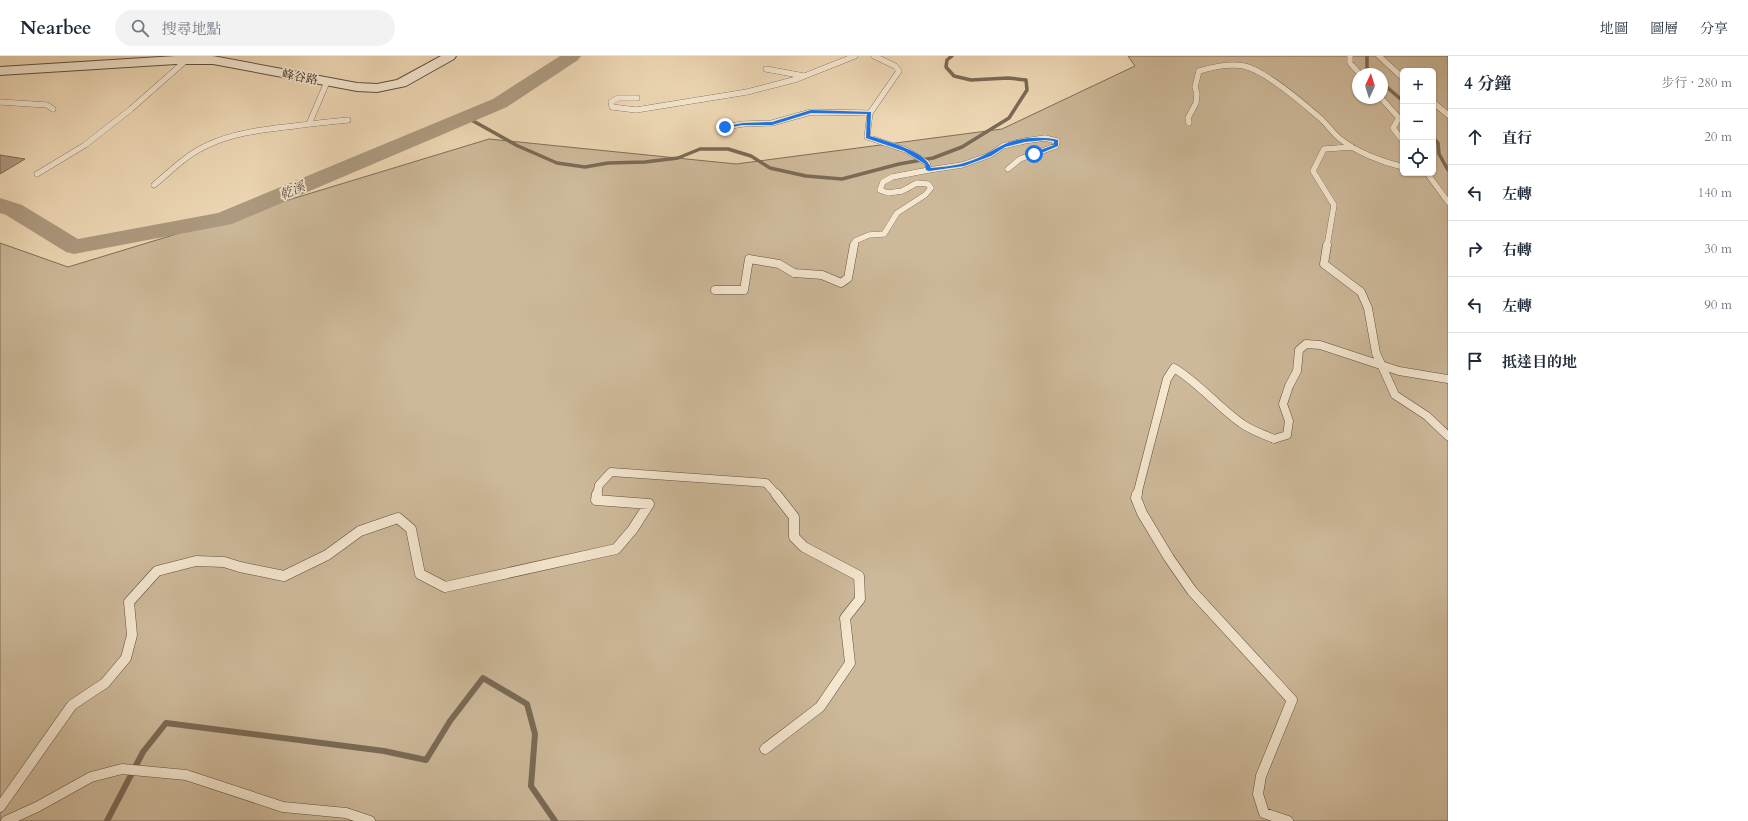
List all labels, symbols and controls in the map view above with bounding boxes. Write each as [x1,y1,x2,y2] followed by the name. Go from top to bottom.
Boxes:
[115,10,395,46] search box
[20,15,91,41] text: Nearbee
[129,17,151,39] icon: search
[161,19,222,39] text: 搜尋地點
[1600,19,1628,38] text: 地圖
[1650,19,1678,38] text: 圖層
[1700,19,1728,38] text: 分享
[281,66,319,88] street label: 峰谷路
[1352,68,1388,104] north arrow
[1400,68,1436,176] map controls
[1400,68,1436,104] button: +
[1464,72,1511,95] text: 4 分鐘
[1661,74,1732,92] text: 步行 · 280 m
[1400,104,1436,140] button: −
[716,118,734,136] route end
[1464,126,1486,148] icon: ahead
[1502,128,1532,148] text: 直行
[1704,128,1732,146] text: 20 m
[1400,140,1436,176] button: locate
[1025,145,1043,163] route start
[277,177,310,204] water label: 乾溪
[1464,182,1486,204] icon: left
[1502,184,1532,204] text: 左轉
[1698,184,1732,202] text: 140 m
[1464,238,1486,260] icon: right
[1502,240,1532,260] text: 右轉
[1704,240,1732,258] text: 30 m
[1464,294,1486,316] icon: left
[1502,296,1532,316] text: 左轉
[1704,296,1732,314] text: 90 m
[1464,350,1486,372] icon: arrive
[1502,352,1577,372] text: 抵達目的地

